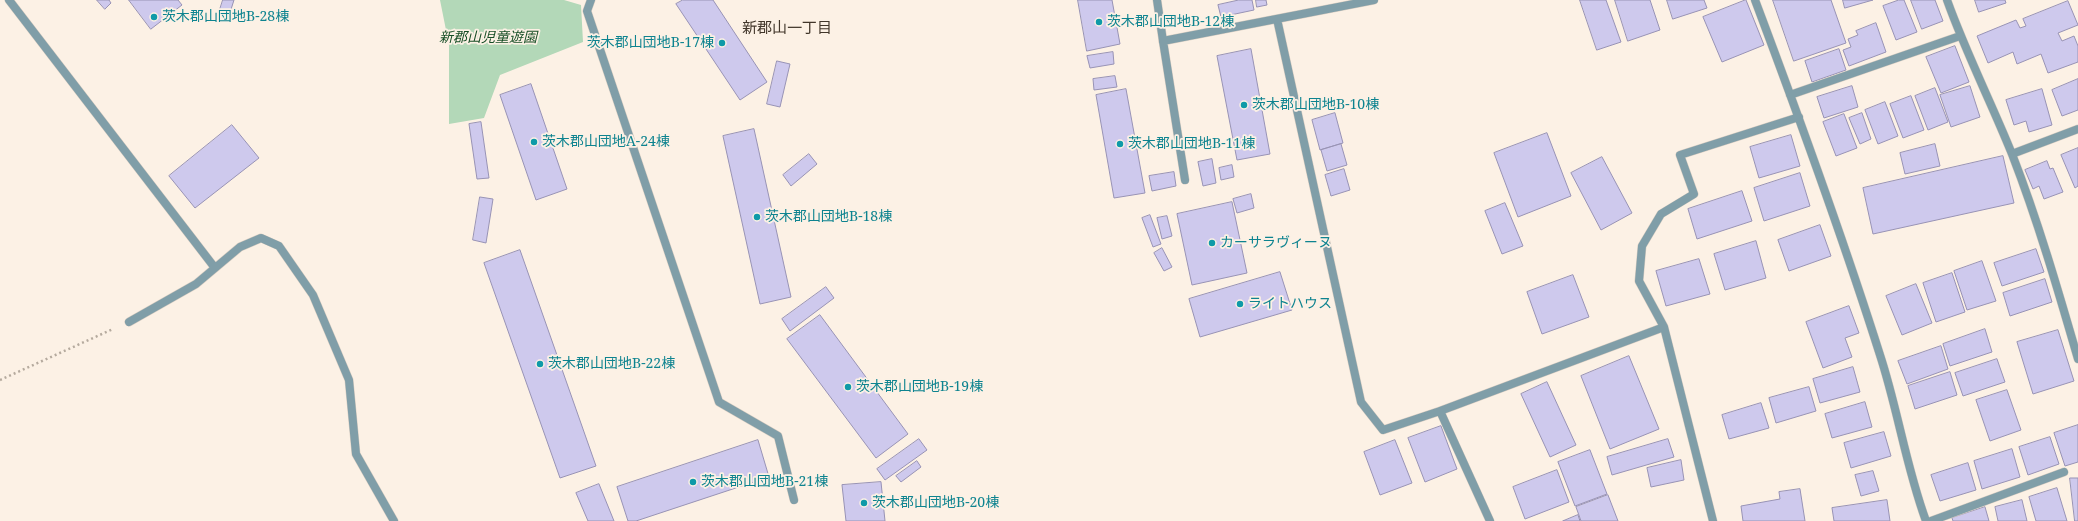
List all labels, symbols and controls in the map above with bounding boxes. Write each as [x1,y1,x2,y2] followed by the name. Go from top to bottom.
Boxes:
[162,9,289,25] place label: 茨木郡山団地B-28棟
[149,12,159,22] marker: 茨木郡山団地B-28棟
[1107,14,1234,30] place label: 茨木郡山団地B-12棟
[1094,17,1104,27] marker: 茨木郡山団地B-12棟
[742,20,832,38] district label: 新郡山一丁目
[439,30,537,46] park label: 新郡山児童遊園
[587,35,714,51] place label: 茨木郡山団地B-17棟
[717,38,727,48] marker: 茨木郡山団地B-17棟
[1252,97,1379,113] place label: 茨木郡山団地B-10棟
[1239,100,1249,110] marker: 茨木郡山団地B-10棟
[542,134,670,150] place label: 茨木郡山団地A-24棟
[1128,136,1255,152] place label: 茨木郡山団地B-11棟
[529,137,539,147] marker: 茨木郡山団地A-24棟
[1115,139,1125,149] marker: 茨木郡山団地B-11棟
[765,209,892,225] place label: 茨木郡山団地B-18棟
[752,212,762,222] marker: 茨木郡山団地B-18棟
[1220,235,1332,251] place label: カーサラヴィーヌ
[1207,238,1217,248] marker: カーサラヴィーヌ
[1248,296,1332,312] place label: ライトハウス
[1235,299,1245,309] marker: ライトハウス
[548,356,675,372] place label: 茨木郡山団地B-22棟
[535,359,545,369] marker: 茨木郡山団地B-22棟
[856,379,983,395] place label: 茨木郡山団地B-19棟
[843,382,853,392] marker: 茨木郡山団地B-19棟
[701,474,828,490] place label: 茨木郡山団地B-21棟
[688,477,698,487] marker: 茨木郡山団地B-21棟
[872,495,999,511] place label: 茨木郡山団地B-20棟
[859,498,869,508] marker: 茨木郡山団地B-20棟

